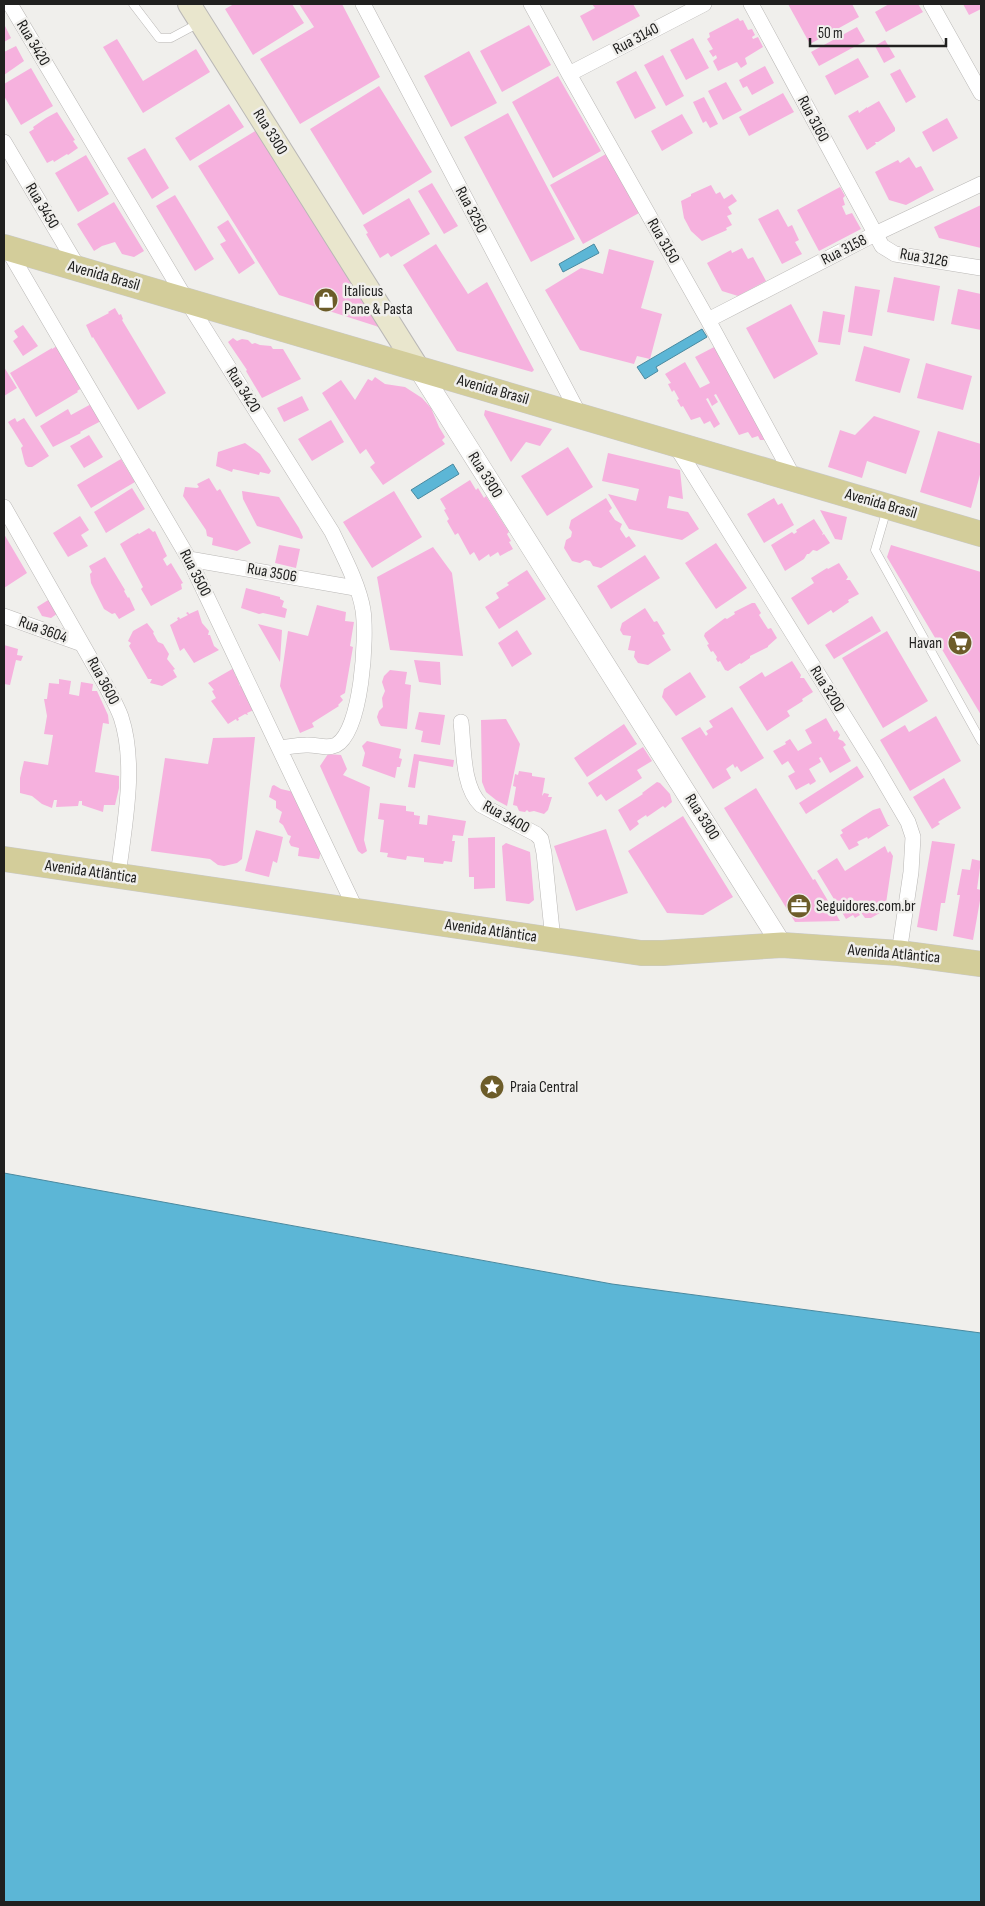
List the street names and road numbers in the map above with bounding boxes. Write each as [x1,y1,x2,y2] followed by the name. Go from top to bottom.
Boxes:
[12,17,54,69] street label: Rua 3420
[610,19,662,59] street label: Rua 3140
[793,93,833,145] street label: Rua 3160
[249,106,291,158] street label: Rua 3300
[21,180,63,232] street label: Rua 3450
[451,184,491,236] street label: Rua 3250
[643,215,683,267] street label: Rua 3150
[818,231,870,269] street label: Rua 3158
[898,244,950,272] street label: Rua 3126
[65,256,142,295] street label: Avenida Brasil
[222,364,264,416] street label: Rua 3420
[454,370,531,409] street label: Avenida Brasil
[464,449,506,501] street label: Rua 3300
[842,484,919,523] street label: Avenida Brasil
[175,546,215,600] street label: Rua 3500
[246,559,298,587] street label: Rua 3506
[16,612,70,648] street label: Rua 3604
[83,654,123,708] street label: Rua 3600
[806,663,848,715] street label: Rua 3200
[681,791,723,843] street label: Rua 3300
[479,796,533,838] street label: Rua 3400
[43,856,138,888] street label: Avenida Atlântica
[443,915,538,947] street label: Avenida Atlântica
[846,940,941,967] street label: Avenida Atlântica

